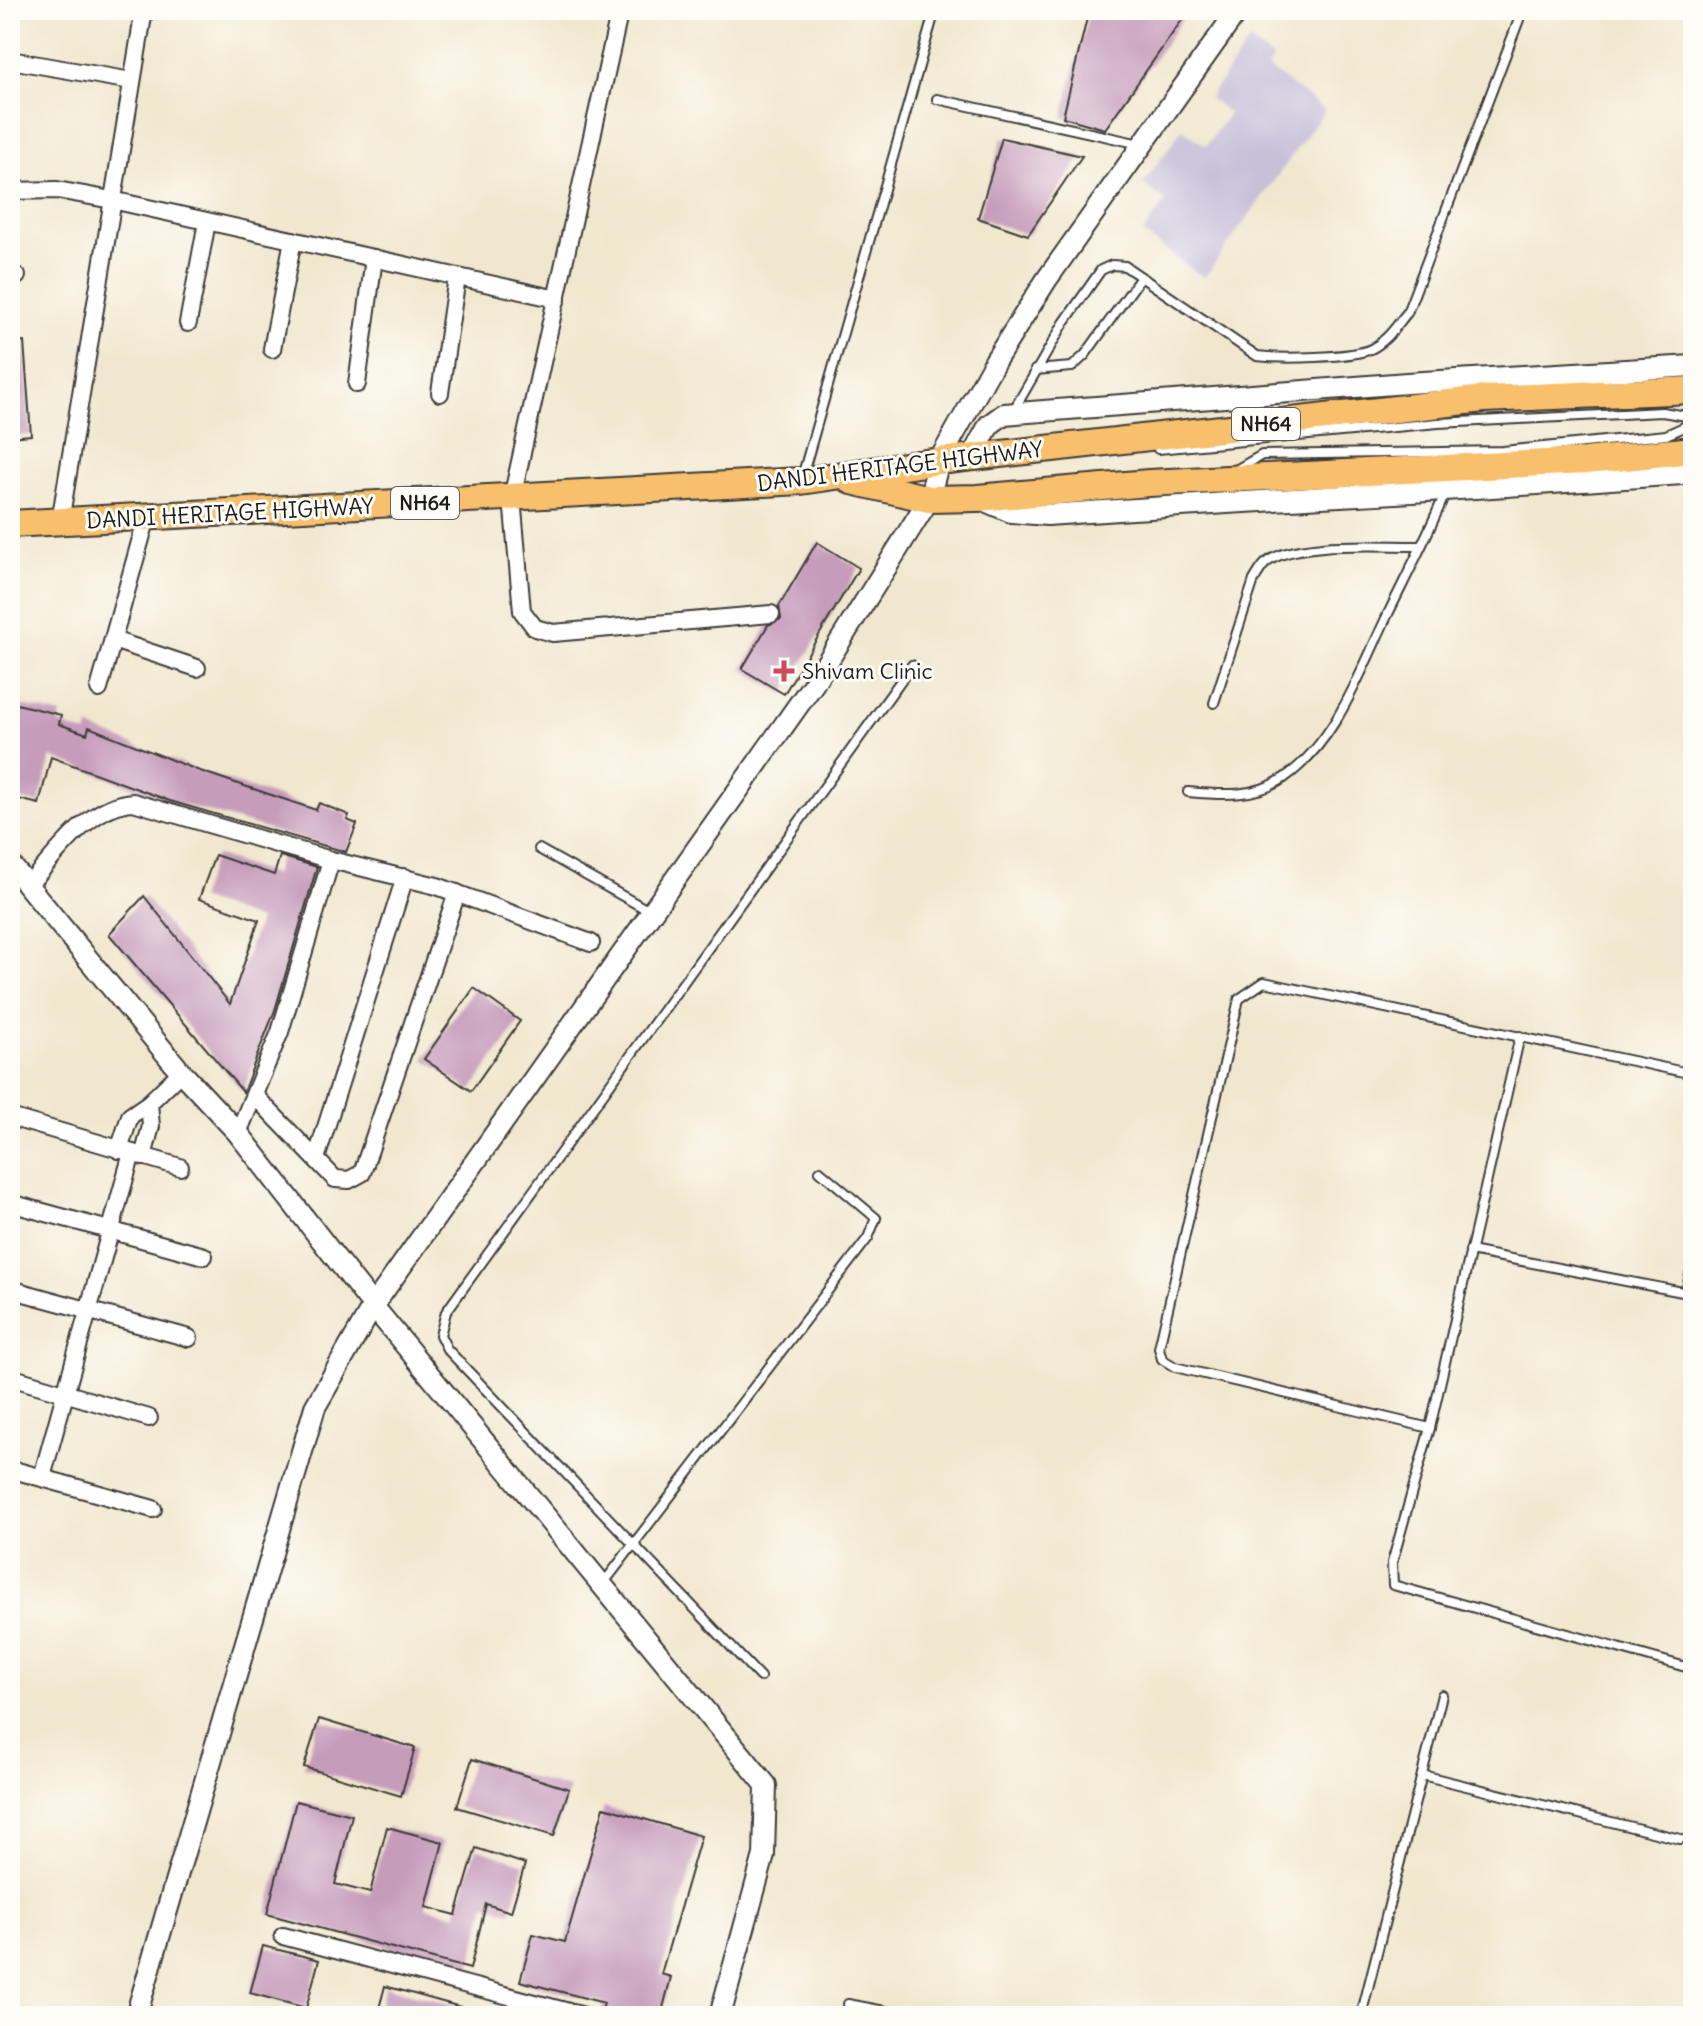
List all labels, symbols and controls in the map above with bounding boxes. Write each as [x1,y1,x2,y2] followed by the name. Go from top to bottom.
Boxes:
[1232,408,1300,440] road number: NH64
[756,435,1044,497] street label: DANDI HERITAGE HIGHWAY
[391,487,459,519] road number: NH64
[86,491,374,535] street label: DANDI HERITAGE HIGHWAY
[802,657,933,685] place label: Shivam Clinic
[773,660,795,682] marker: Shivam Clinic

